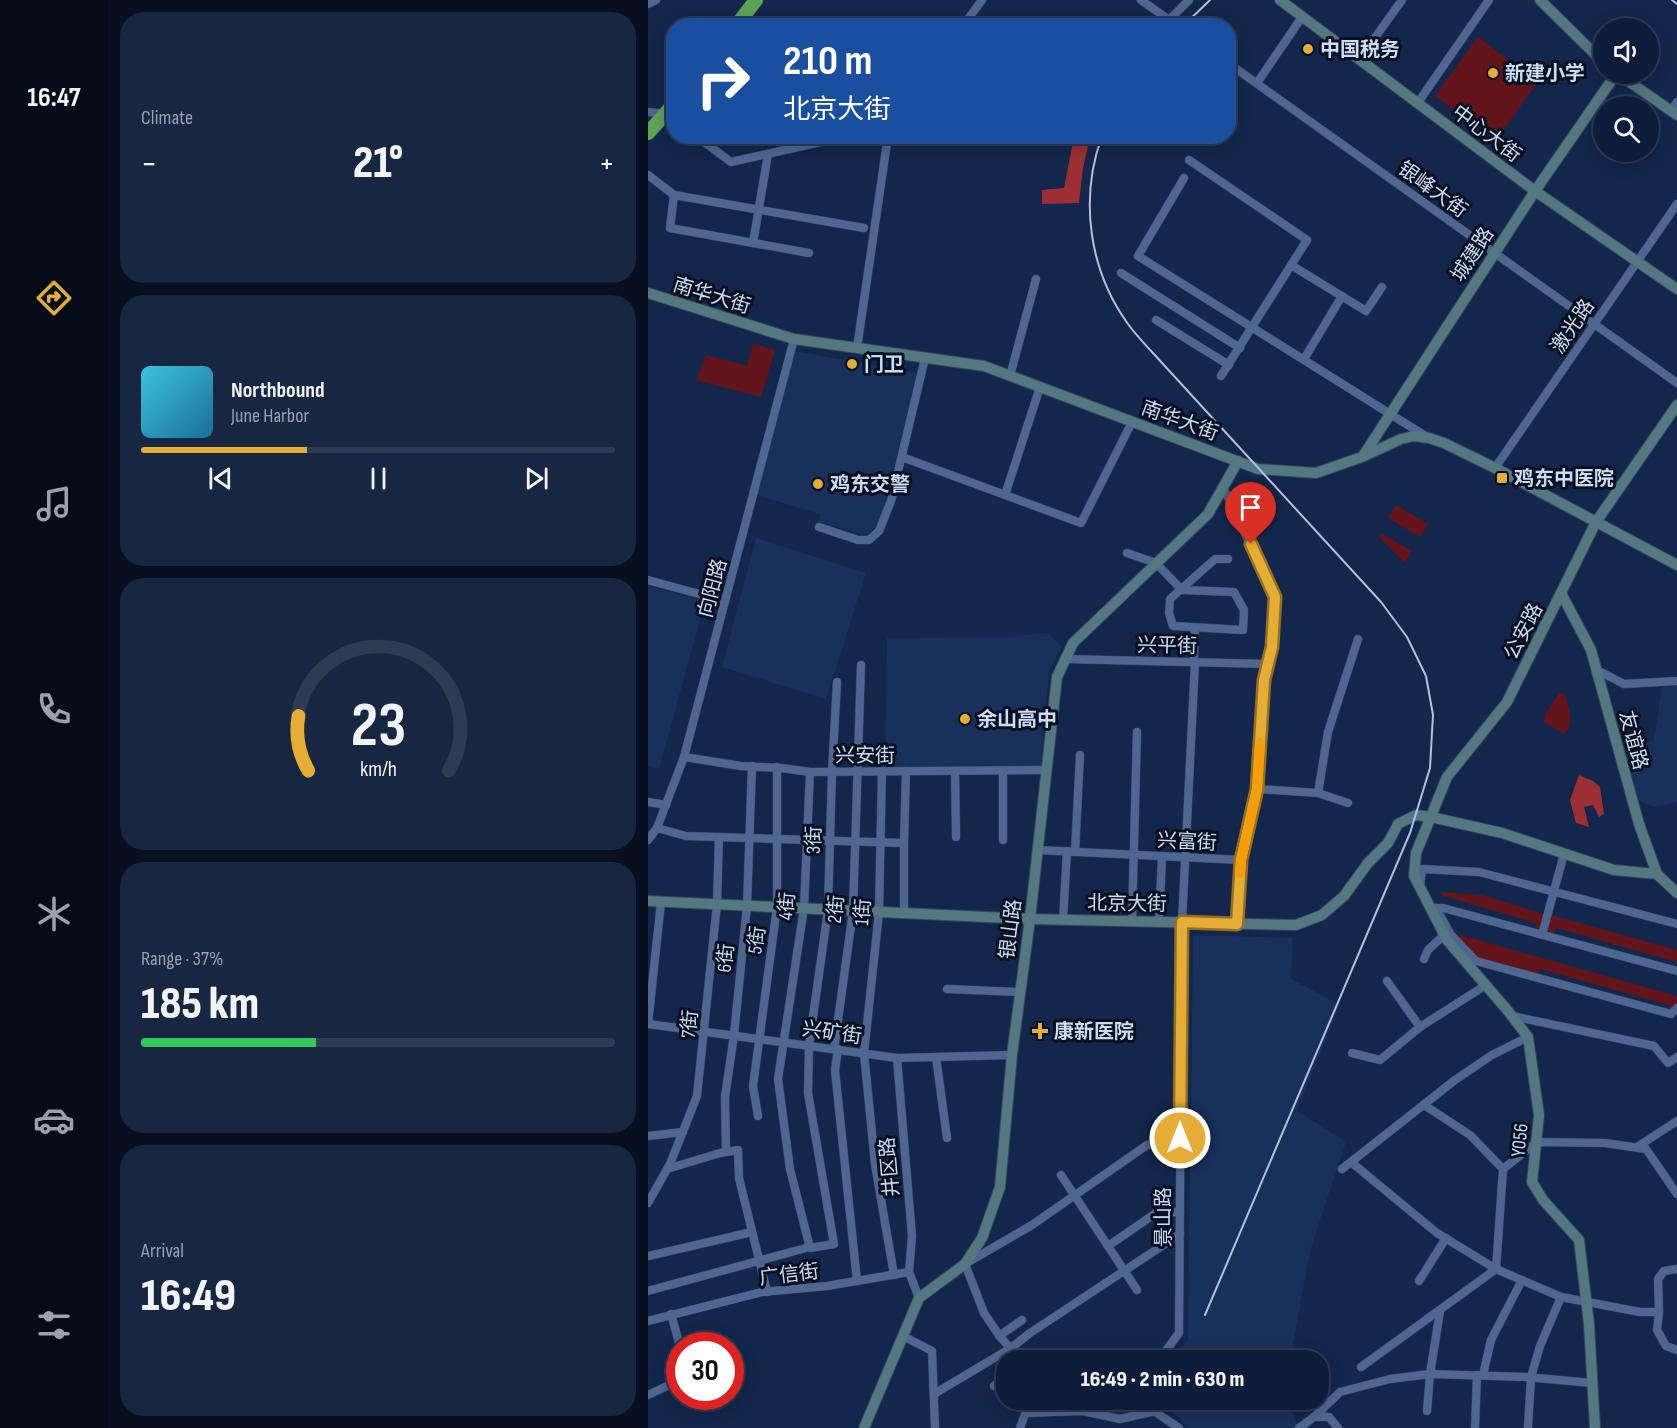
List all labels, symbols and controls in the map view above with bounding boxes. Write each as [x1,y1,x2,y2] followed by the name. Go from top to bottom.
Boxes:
[1593,18,1659,162] map controls
[1593,18,1659,84] button: sound
[783,36,872,87] text: 210 m
[1320,38,1400,62] place label: 中国税务
[684,42,762,120] icon: right
[1301,42,1315,56] marker: 中国税务
[1505,62,1585,86] place label: 新建小学
[1486,66,1500,80] marker: 新建小学
[27,82,81,114] text: 16:47
[783,94,891,126] text: 北京大街
[1593,96,1659,162] button: search
[1447,100,1526,167] street label: 中心大街
[141,106,193,130] text: Climate
[353,136,403,191] text: 21°
[141,144,157,184] text: −
[599,144,615,184] text: +
[1393,157,1472,223] street label: 银峰大街
[1446,223,1499,286] street label: 城建路
[670,273,753,319] street label: 南华大街
[33,277,75,319] icon: directions
[1546,295,1600,358] street label: 激光路
[864,353,904,377] place label: 门卫
[845,357,859,371] marker: 门卫
[231,377,325,404] text: Northbound
[1138,396,1221,446] street label: 南华大街
[231,404,309,428] text: June Harbor
[204,462,237,495] icon: previous
[362,462,395,495] icon: pause
[520,462,553,495] icon: next
[1514,467,1614,491] place label: 鸡东中医院
[1495,471,1509,485] marker: 鸡东中医院
[830,473,910,497] place label: 鸡东交警
[811,477,825,491] marker: 鸡东交警
[1225,482,1276,544] pin
[33,483,75,525] icon: music
[1234,491,1267,524] icon: arrive
[694,556,732,620] street label: 向阳路
[1500,599,1548,664] street label: 公安路
[1137,633,1197,659] street label: 兴平街
[33,688,75,730] icon: phone
[350,689,406,764] text: 23
[977,708,1057,732] place label: 余山高中
[1614,708,1652,772] street label: 友谊路
[958,712,972,726] marker: 余山高中
[835,744,895,768] street label: 兴安街
[359,757,397,782] text: km/h
[802,826,826,854] street label: 3街
[1156,828,1218,856] street label: 兴富街
[774,891,800,921] street label: 4街
[1087,891,1167,917] street label: 北京大街
[33,893,75,935] icon: climate
[823,894,849,924] street label: 2街
[850,898,876,926] street label: 1街
[995,898,1027,960] street label: 银山路
[743,925,771,956] street label: 5街
[713,943,739,974] street label: 6街
[141,947,223,971] text: Range · 37%
[141,977,259,1032] text: 185 km
[677,1009,703,1039] street label: 7街
[800,1017,863,1049] street label: 兴矿街
[1054,1020,1134,1044] place label: 康新医院
[1031,1022,1049,1040] marker: 康新医院
[33,1099,75,1141] icon: car
[1148,1106,1212,1170] position arrow
[1506,1122,1534,1158] street label: Y056
[875,1136,905,1198] street label: 井区路
[1152,1187,1176,1247] street label: 景山路
[141,1239,184,1263] text: Arrival
[758,1259,820,1291] street label: 广信街
[141,1269,236,1324] text: 16:49
[33,1304,75,1346] icon: filters
[666,1332,744,1410] speed limit sign: 30
[1081,1366,1244,1393] text: 16:49 · 2 min · 630 m

